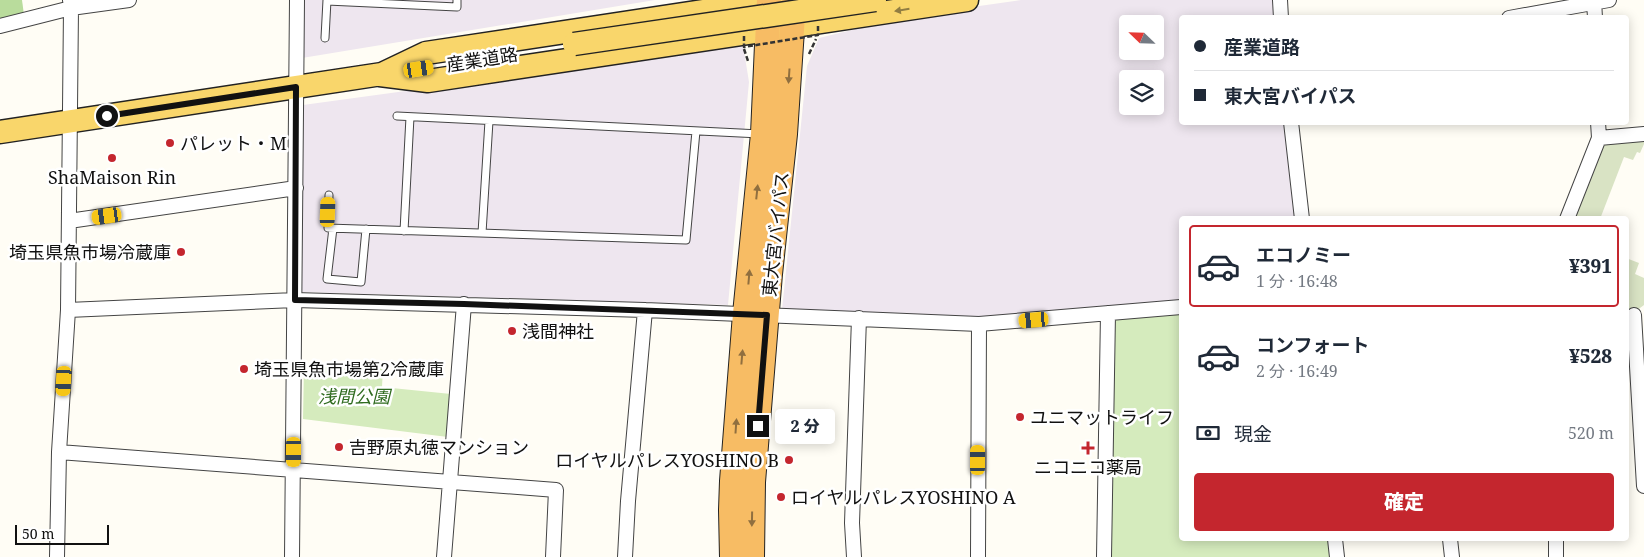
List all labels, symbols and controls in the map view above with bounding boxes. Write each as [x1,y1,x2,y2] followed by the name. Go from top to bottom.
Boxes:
[893,6,909,14] one-way arrow
[1119,15,1164,60] north arrow
[1119,15,1164,115] map controls
[1224,34,1300,60] text: 産業道路
[445,42,519,76] street label: 産業道路
[403,59,434,79] car
[785,68,793,84] one-way arrow
[1119,70,1164,115] button: layers
[1224,83,1357,109] text: 東大宮バイパス
[96,105,118,127] route start
[180,131,287,155] place label: パレット・M
[164,137,176,149] marker: パレット・M
[106,152,118,164] marker: ShaMaison Rin
[48,165,176,189] place label: ShaMaison Rin
[756,170,794,298] street label: 東大宮バイパス
[753,184,761,200] one-way arrow
[319,197,336,227] car
[91,206,122,226] car
[9,240,171,264] place label: 埼玉県魚市場冷蔵庫
[1256,242,1351,268] text: エコノミー
[1196,244,1241,289] icon: car
[175,246,187,258] marker: 埼玉県魚市場冷蔵庫
[1569,253,1612,279] text: ¥391
[745,269,753,285] one-way arrow
[1256,270,1338,292] text: 1 分 · 16:48
[1018,311,1049,329] car
[522,319,594,343] place label: 浅間神社
[506,325,518,337] marker: 浅間神社
[1256,332,1369,358] text: コンフォート
[1196,334,1241,379] icon: car
[1569,343,1612,369] text: ¥528
[738,349,746,365] one-way arrow
[254,357,444,381] place label: 埼玉県魚市場第2冷蔵庫
[1256,360,1338,382] text: 2 分 · 16:49
[238,363,250,375] marker: 埼玉県魚市場第2冷蔵庫
[55,366,72,396] car
[318,384,393,408] park label: 浅間公園
[1030,405,1174,429] place label: ユニマットライフ
[776,408,836,444] callout: 2 分
[1014,411,1026,423] marker: ユニマットライフ
[747,415,769,437] route end
[790,415,820,437] text: 2 分
[732,418,740,434] one-way arrow
[1194,419,1222,447] icon: cash
[1234,421,1272,447] text: 現金
[1568,422,1614,444] text: 520 m
[349,435,529,459] place label: 吉野原丸徳マンション
[286,437,301,467] car
[333,441,345,453] marker: 吉野原丸徳マンション
[1082,442,1094,454] marker: ニコニコ薬局
[970,445,985,475] car
[555,448,779,472] place label: ロイヤルパレスYOSHINO B
[783,454,795,466] marker: ロイヤルパレスYOSHINO B
[1034,455,1142,479] place label: ニコニコ薬局
[1194,473,1614,531] button: 確定
[791,485,1016,509] place label: ロイヤルパレスYOSHINO A
[775,491,787,503] marker: ロイヤルパレスYOSHINO A
[748,512,756,528] one-way arrow
[15,522,109,545] scale bar
[22,524,55,543] text: 50 m

